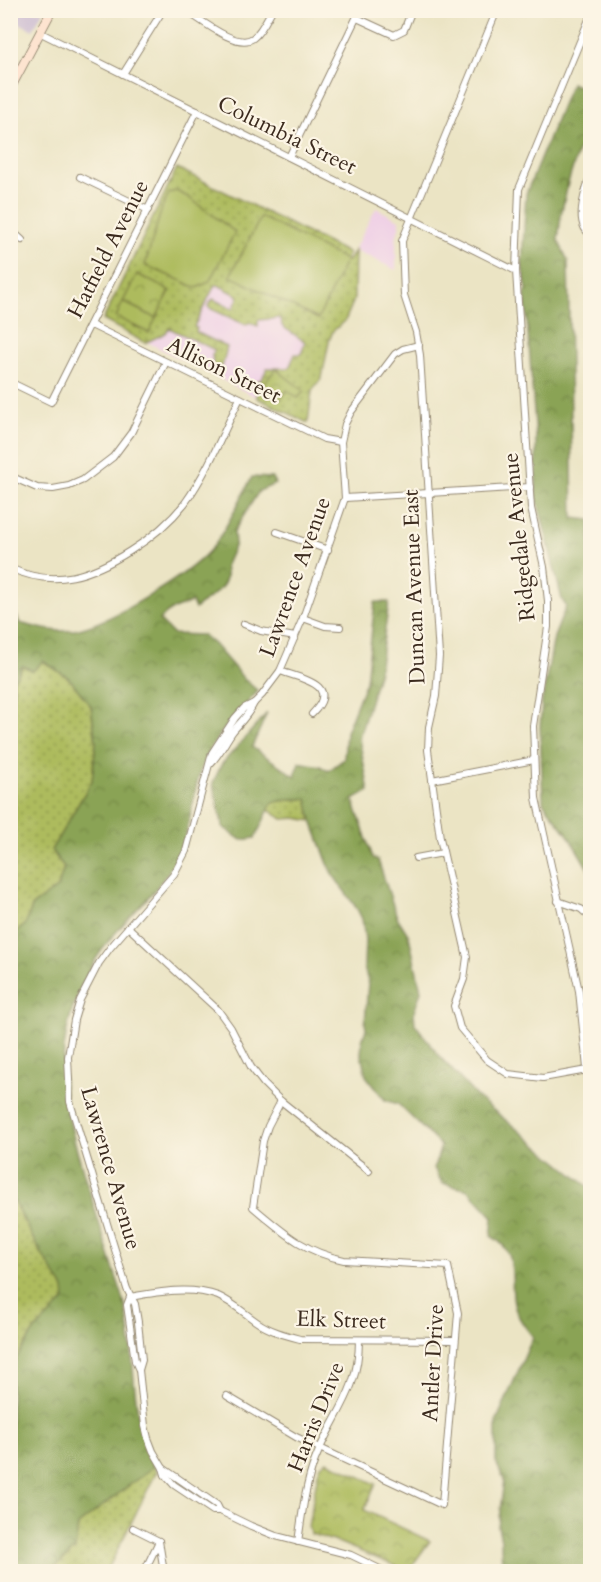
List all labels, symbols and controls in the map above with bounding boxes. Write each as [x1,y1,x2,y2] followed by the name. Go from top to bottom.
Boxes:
[212,88,362,182] street label: Columbia Street
[60,175,156,323] street label: Hatfield Avenue
[162,329,286,411] street label: Allison Street
[495,451,543,623] street label: Ridgedale Avenue
[396,489,432,685] street label: Duncan Avenue East
[252,493,338,661] street label: Lawrence Avenue
[73,1083,149,1253] street label: Lawrence Avenue
[296,1303,386,1337] street label: Elk Street
[415,1303,451,1423] street label: Antler Drive
[280,1357,352,1477] street label: Harris Drive

